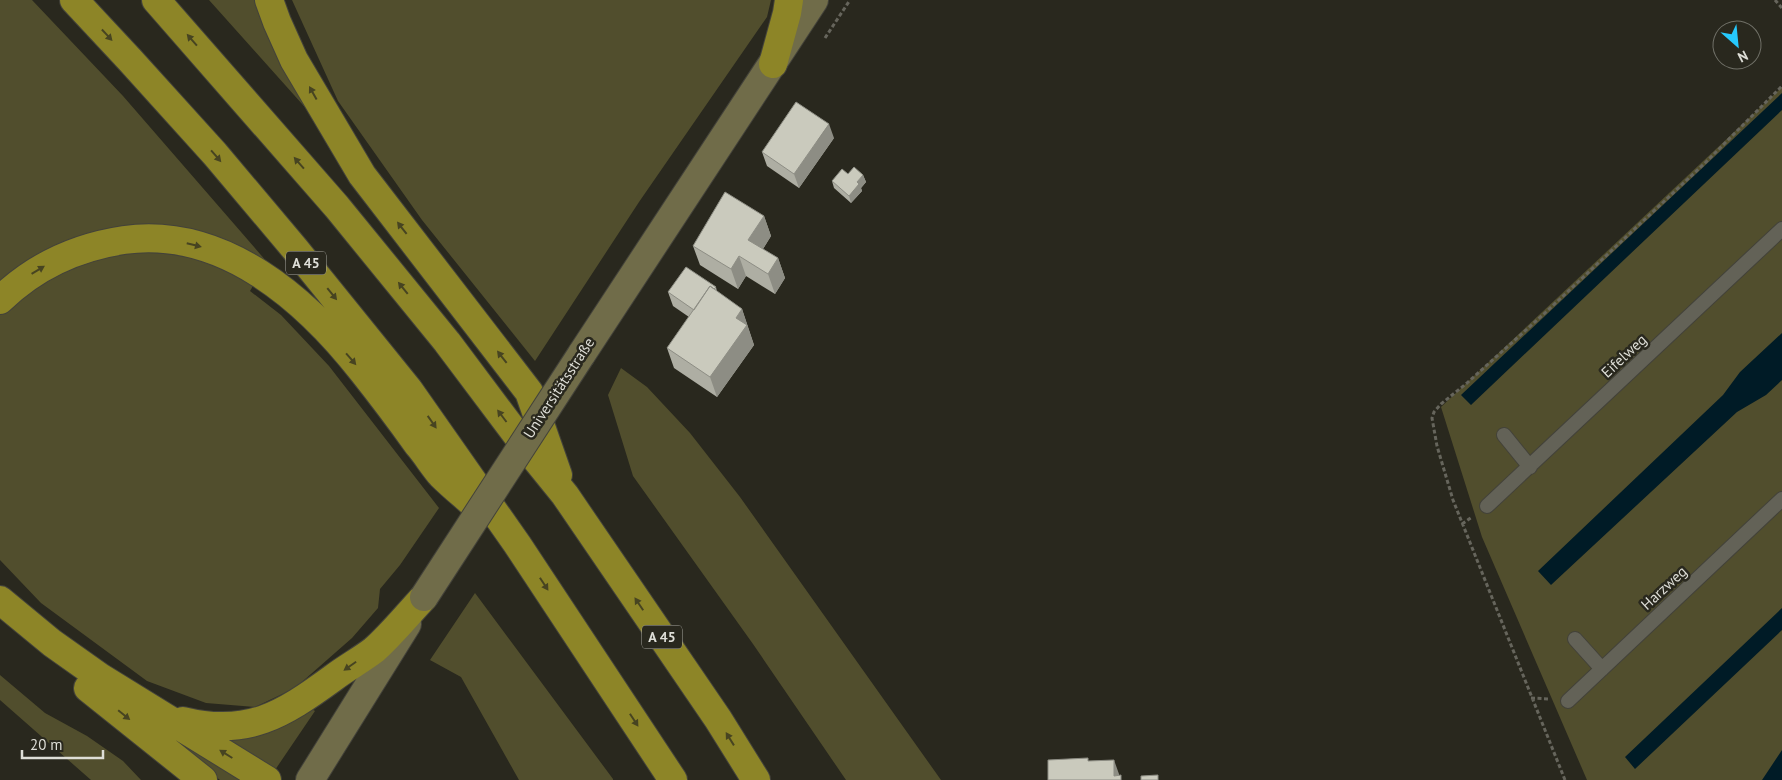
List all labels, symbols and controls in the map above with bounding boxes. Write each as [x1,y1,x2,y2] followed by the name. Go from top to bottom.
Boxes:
[1712,20,1762,70] north arrow
[101,29,113,41] one-way arrow
[186,35,198,47] one-way arrow
[1735,46,1751,67] text: N
[308,87,317,100] one-way arrow
[210,150,221,162] one-way arrow
[293,156,304,169] one-way arrow
[397,222,408,235] one-way arrow
[187,241,202,249] one-way arrow
[286,252,326,274] road number: A 45
[32,266,45,275] one-way arrow
[397,281,408,294] one-way arrow
[326,287,337,300] one-way arrow
[1597,330,1650,381] street label: Eifelweg
[519,334,598,442] street label: Universitätsstraße
[496,351,507,364] one-way arrow
[345,352,357,364] one-way arrow
[497,410,508,423] one-way arrow
[427,415,437,429] one-way arrow
[1637,562,1691,614] street label: Harzweg
[539,578,549,591] one-way arrow
[634,597,644,611] one-way arrow
[642,626,682,649] road number: A 45
[343,661,357,671] one-way arrow
[117,710,130,721] one-way arrow
[629,713,638,727] one-way arrow
[22,728,104,760] scale bar
[725,732,735,745] one-way arrow
[30,735,63,754] text: 20 m
[219,750,232,759] one-way arrow

